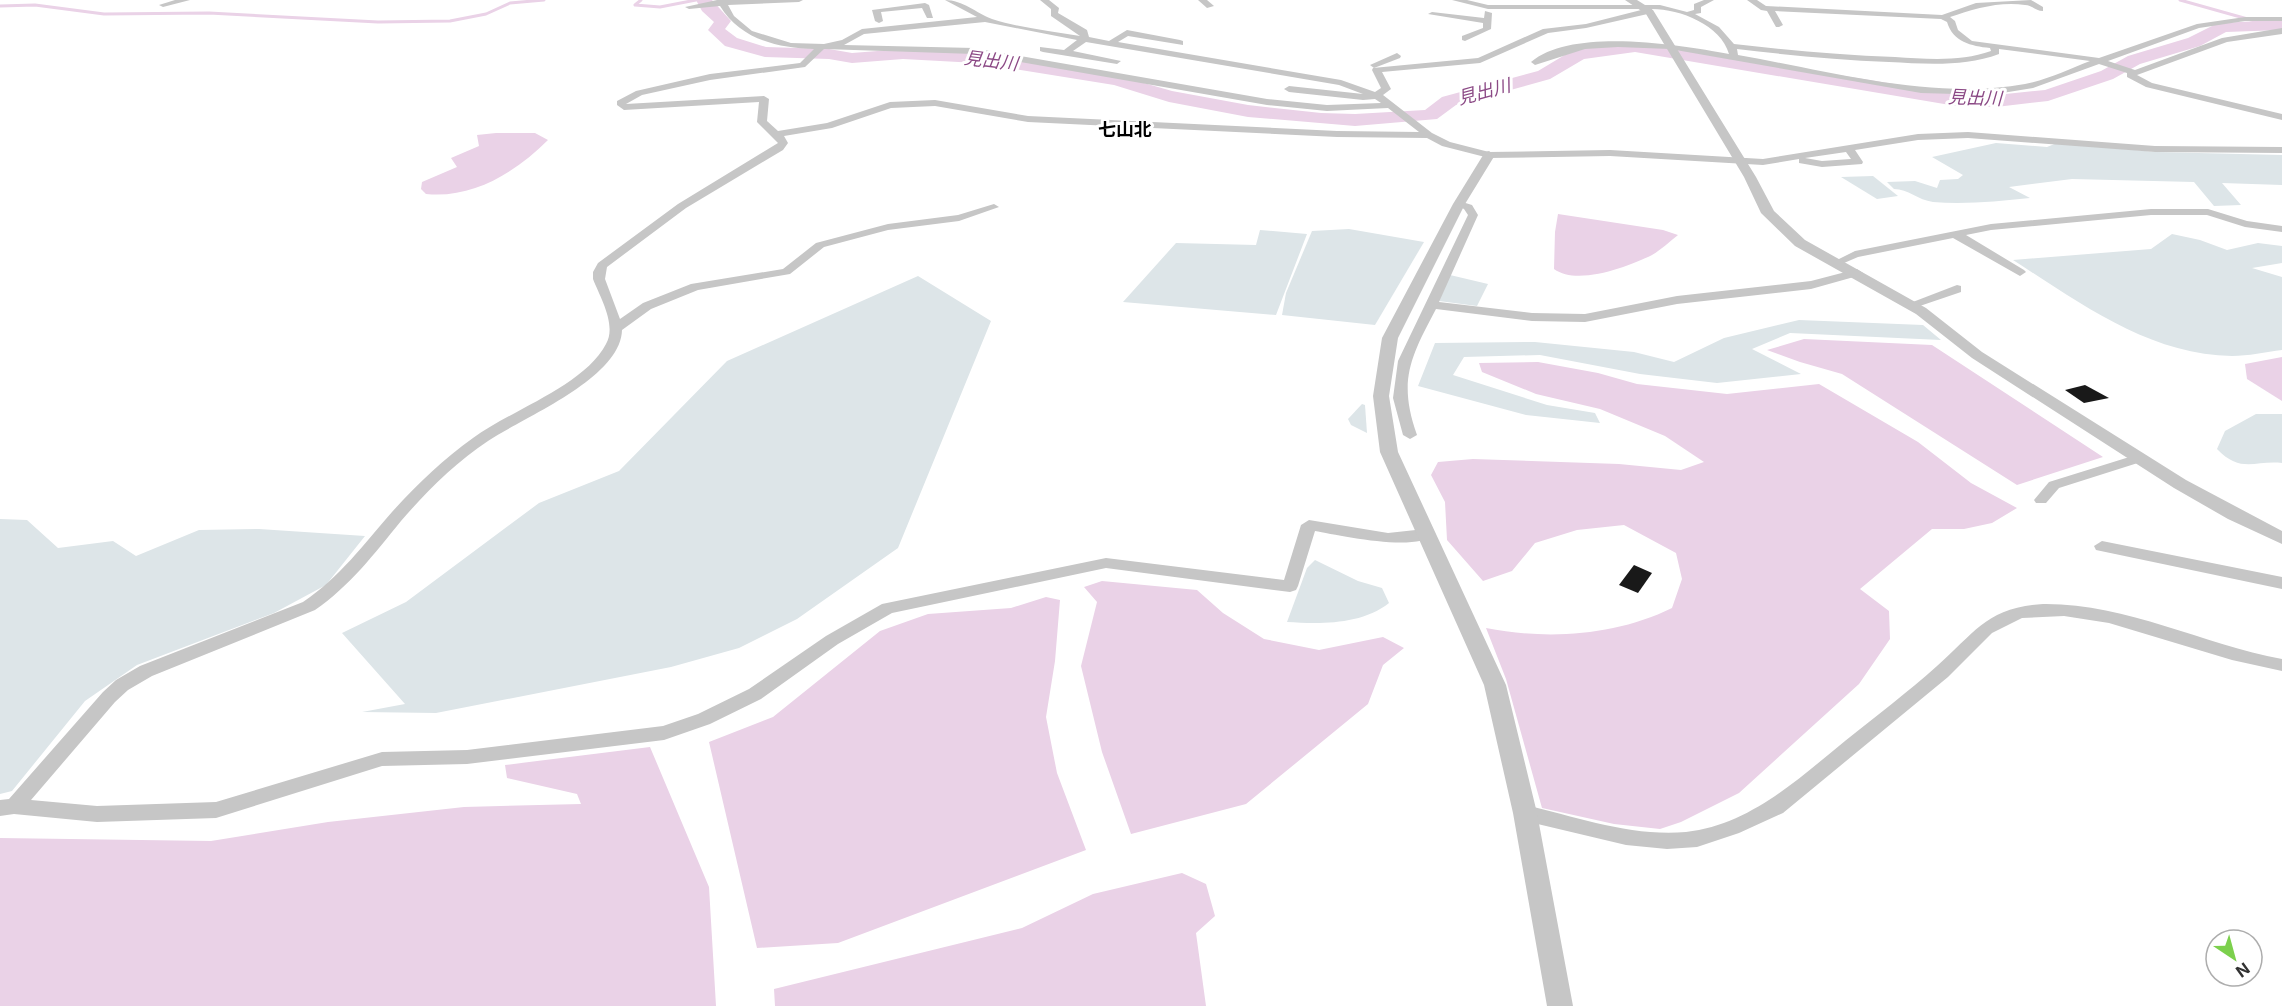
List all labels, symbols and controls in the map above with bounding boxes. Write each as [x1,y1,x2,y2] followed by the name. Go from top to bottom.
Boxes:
[963,47,1021,74] water label: 見出川
[1455,74,1515,109] water label: 見出川
[1948,86,2004,109] water label: 見出川
[1098,119,1152,140] district label: 七山北
[2204,928,2264,988] north arrow
[2232,958,2254,982] text: N

